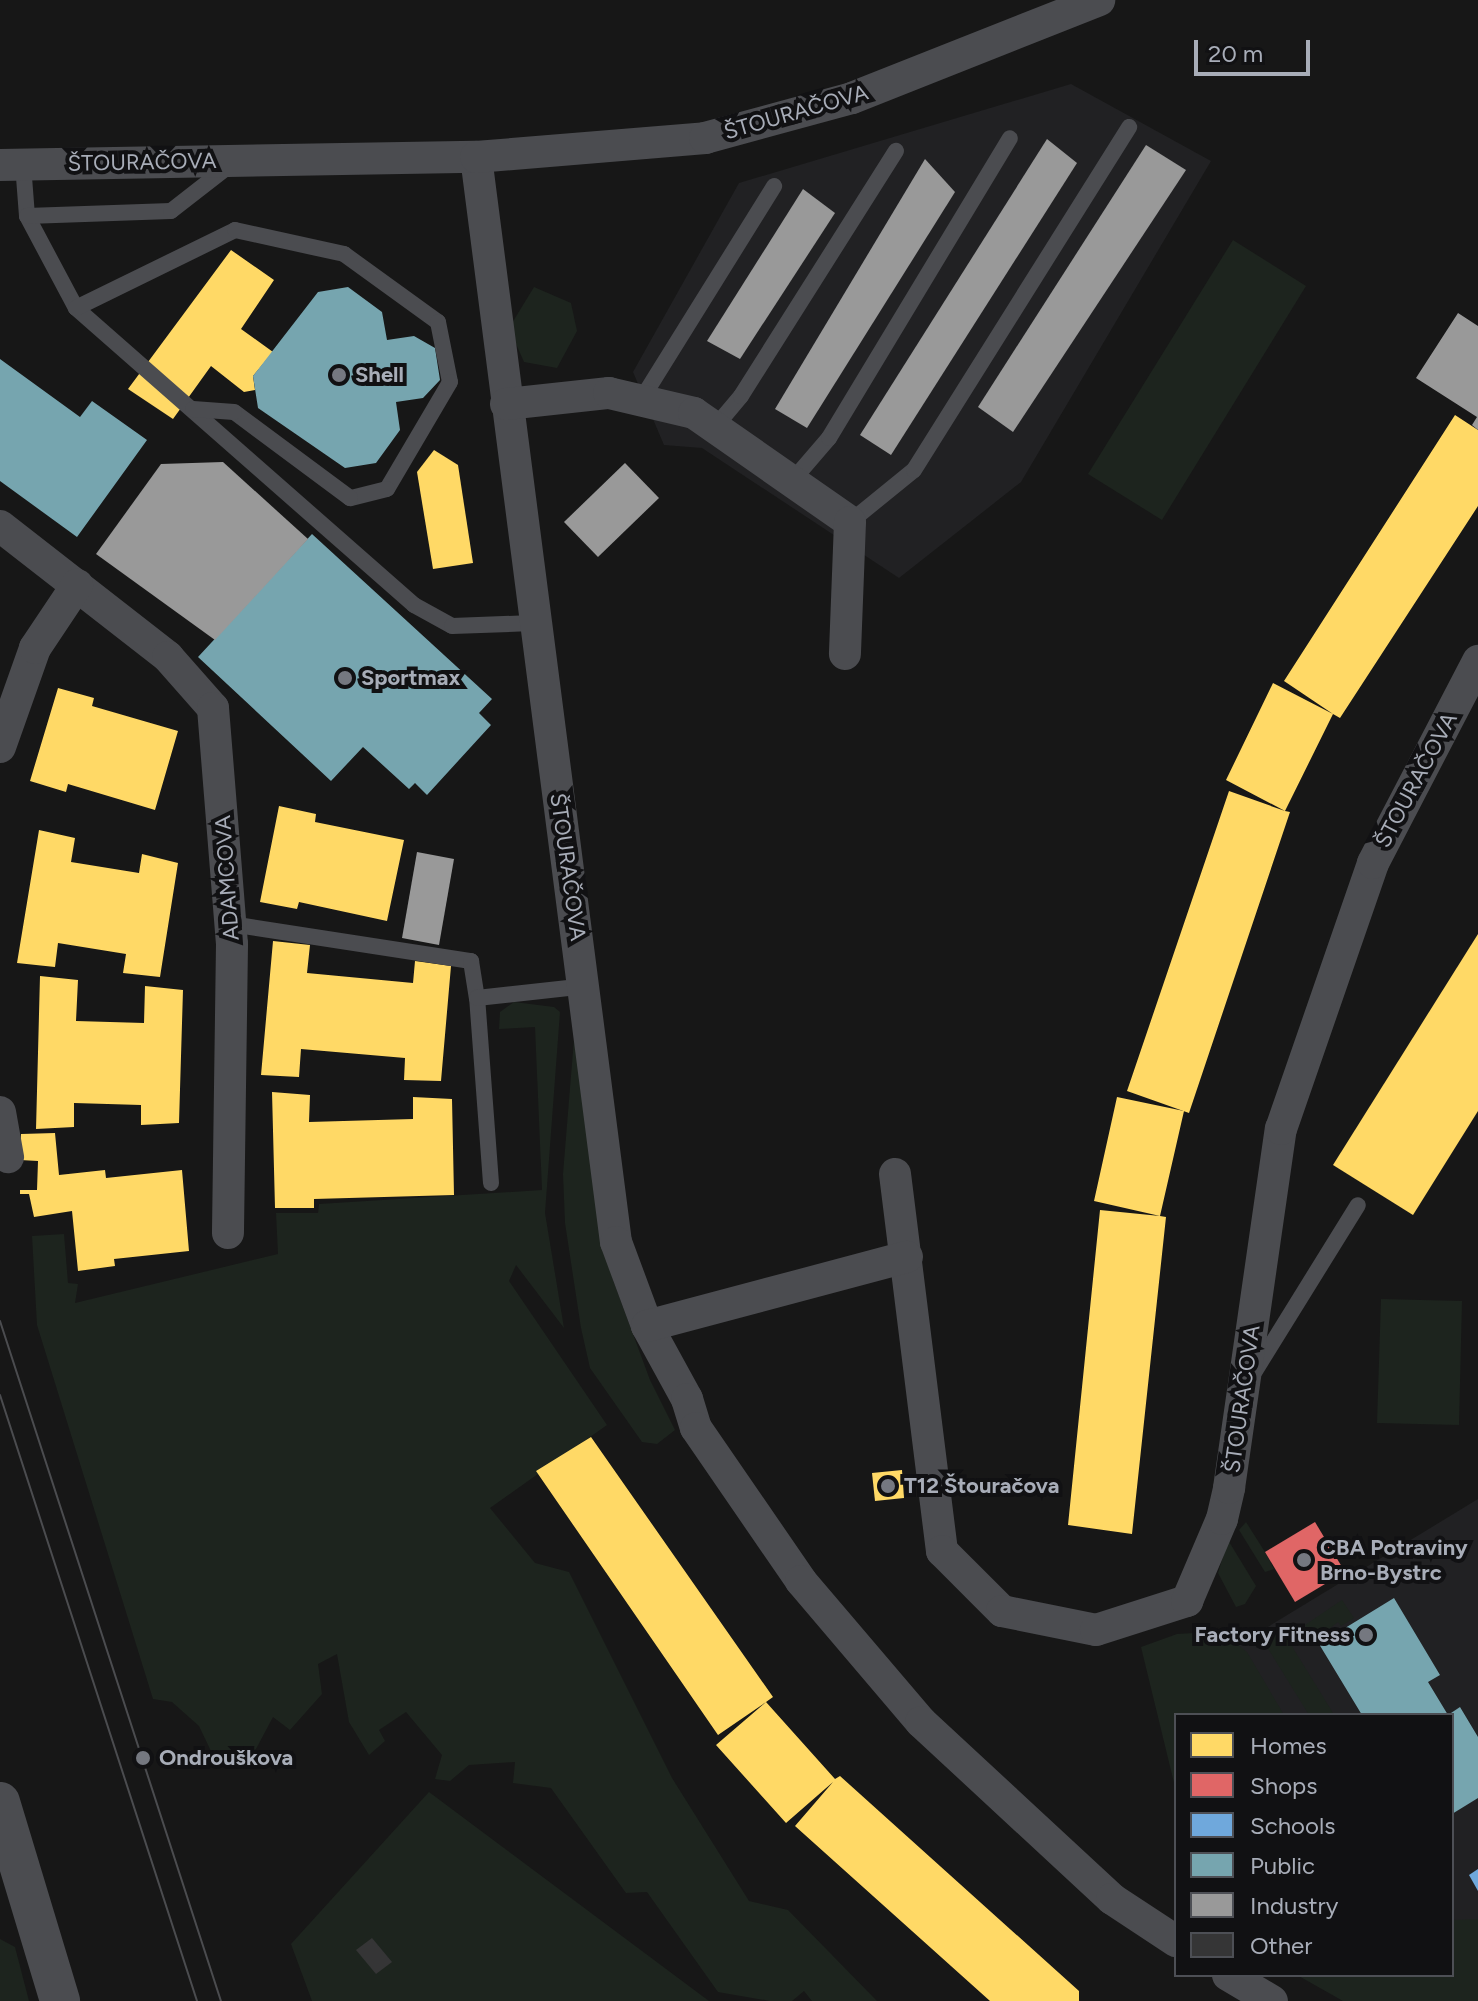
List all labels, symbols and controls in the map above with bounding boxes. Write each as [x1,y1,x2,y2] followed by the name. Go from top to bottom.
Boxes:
[1198,24,1314,74] scale bar
[1208,39,1263,68] text: 20 m
[721,79,871,145] street label: ŠTOURAČOVA
[67,148,217,176] street label: ŠTOURAČOVA
[355,362,404,388] place label: Shell
[330,366,348,384] marker: Shell
[361,665,460,691] place label: Sportmax
[336,669,354,687] marker: Sportmax
[1369,708,1463,852] street label: ŠTOURAČOVA
[545,791,591,943] street label: ŠTOURAČOVA
[209,815,245,941] street label: ADAMCOVA
[1219,1323,1265,1475] street label: ŠTOURAČOVA
[904,1473,1059,1499] place label: T12 Štouračova
[879,1477,897,1495] marker: T12 Štouračova
[1320,1534,1468,1586] place label: CBA Potraviny Brno-Bystrc
[1295,1551,1313,1569] marker: CBA Potraviny Brno-Bystrc
[1195,1622,1350,1648] place label: Factory Fitness
[1357,1626,1375,1644] marker: Factory Fitness
[1174,1713,1454,1977] legend
[1250,1731,1327,1760] text: Homes
[159,1745,293,1771] place label: Ondrouškova
[134,1749,152,1767] marker: Ondrouškova
[1250,1771,1317,1800] text: Shops
[1250,1811,1335,1840] text: Schools
[1250,1851,1315,1880] text: Public
[1250,1891,1338,1920] text: Industry
[1250,1931,1312,1960] text: Other

